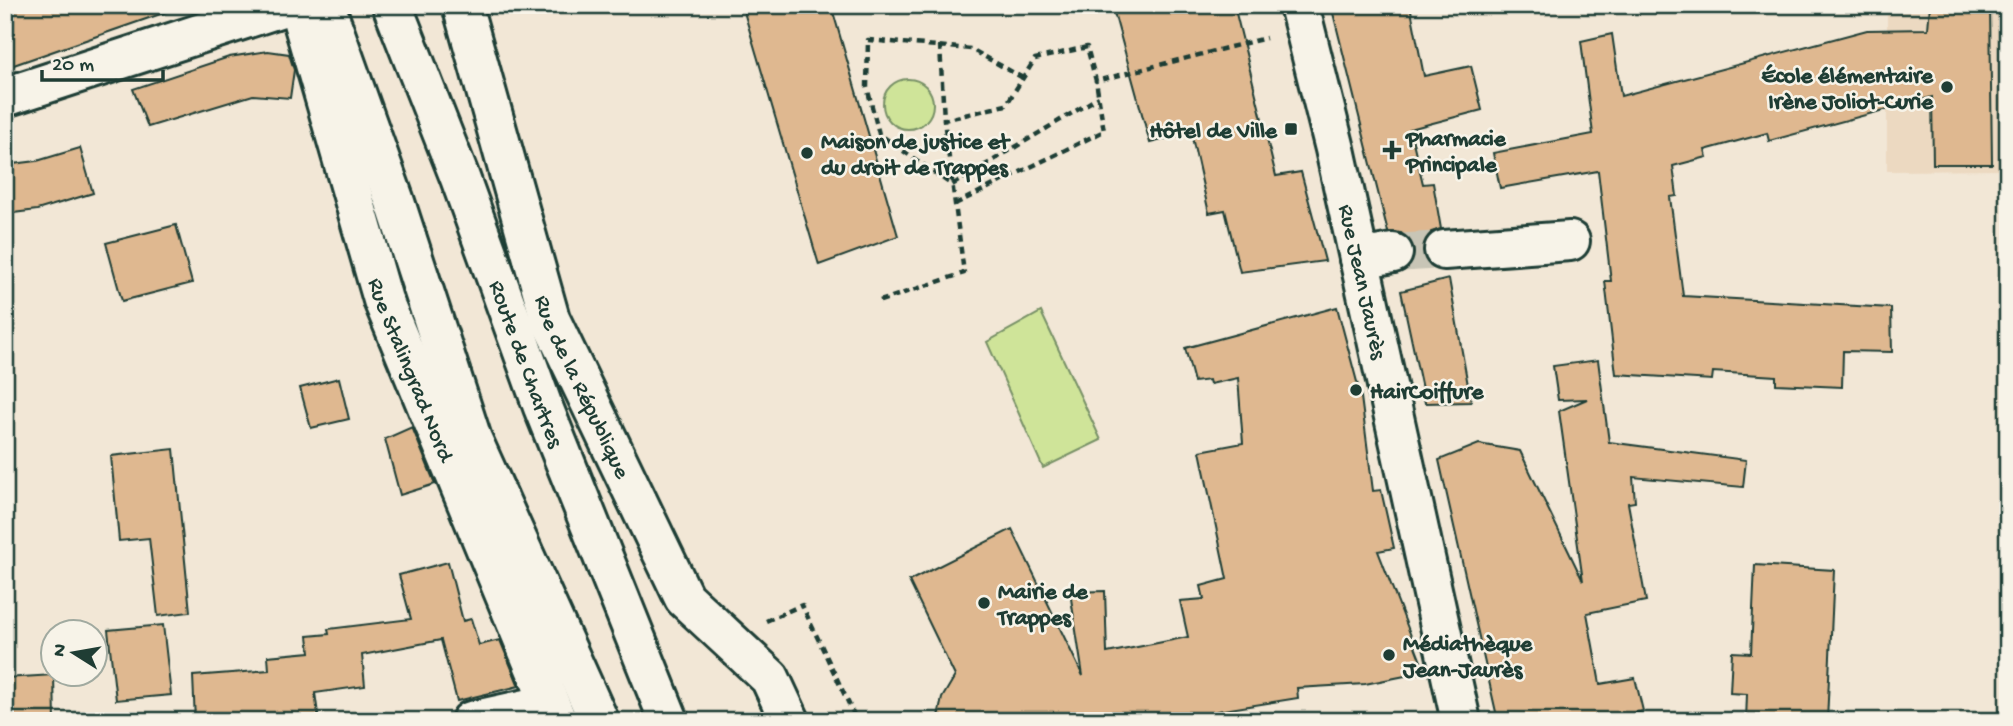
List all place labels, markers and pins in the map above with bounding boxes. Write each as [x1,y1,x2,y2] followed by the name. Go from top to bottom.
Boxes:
[1761,64,1934,117] place label: École élémentaire Irène Joliot-Curie
[1939,79,1955,95] marker: École élémentaire Irène Joliot-Curie
[1150,119,1278,146] place label: Hôtel de Ville
[1283,121,1299,137] marker: Hôtel de Ville
[1404,127,1507,180] place label: Pharmacie Principale
[821,130,1012,183] place label: Maison de justice et du droit de Trappes
[1384,142,1400,158] marker: Pharmacie Principale
[799,145,815,161] marker: Maison de justice et du droit de Trappes
[1370,380,1484,407] place label: HairCoiffure
[1348,382,1364,398] marker: HairCoiffure
[996,580,1089,633] place label: Mairie de Trappes
[976,595,992,611] marker: Mairie de Trappes
[1402,632,1533,685] place label: Médiathèque Jean-Jaurès
[1381,647,1397,663] marker: Médiathèque Jean-Jaurès

